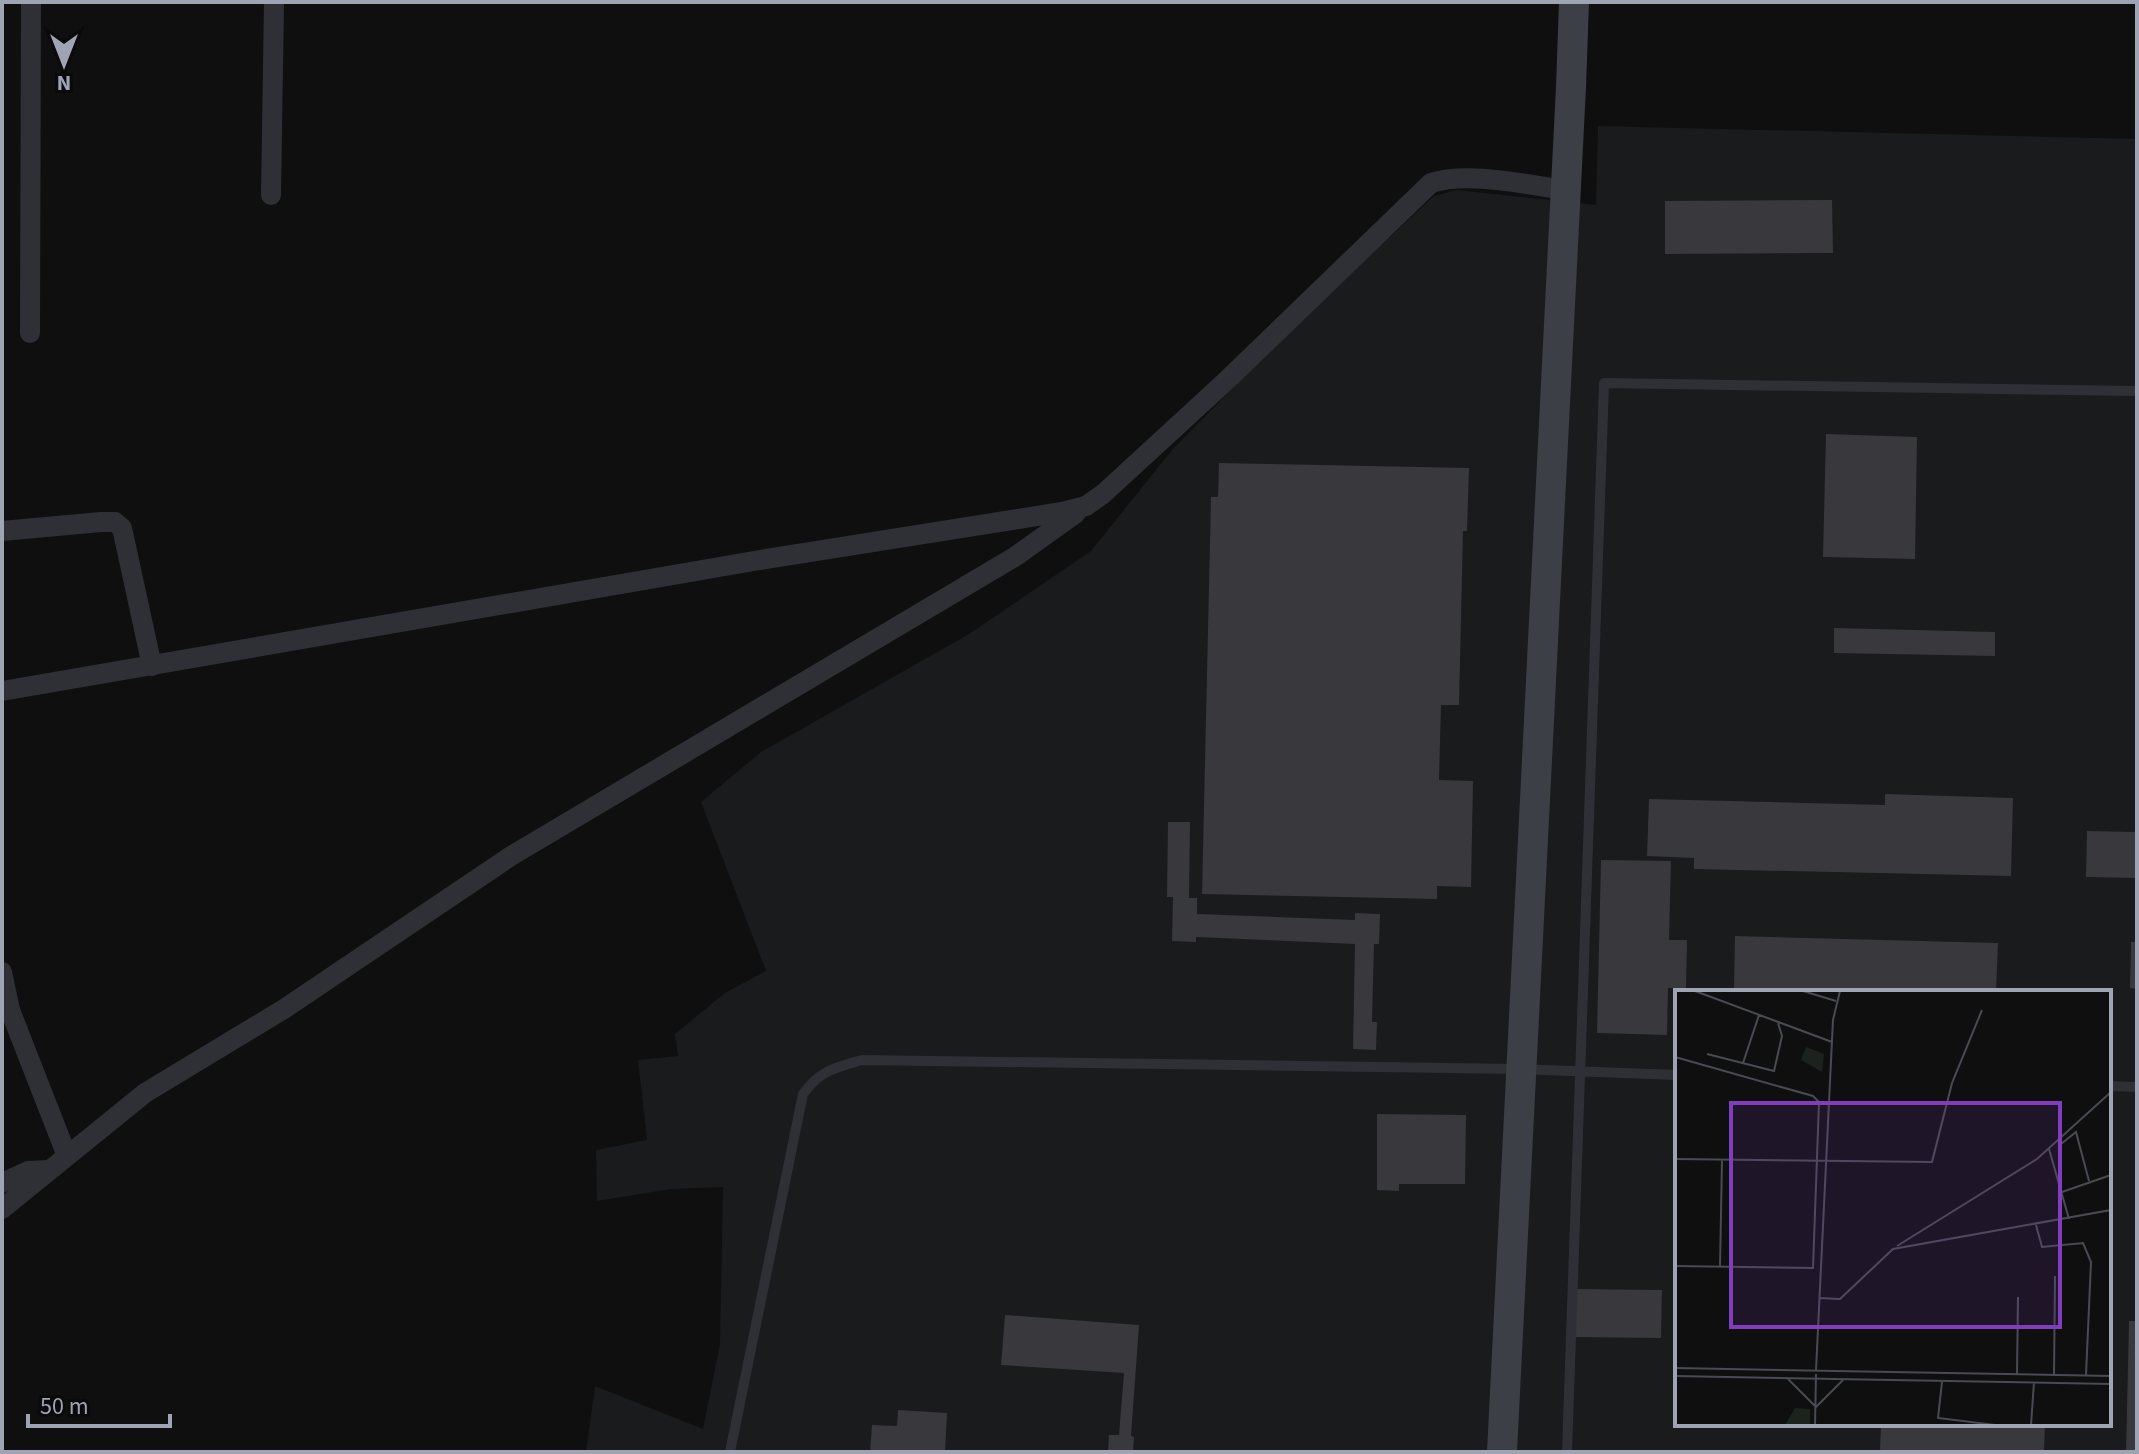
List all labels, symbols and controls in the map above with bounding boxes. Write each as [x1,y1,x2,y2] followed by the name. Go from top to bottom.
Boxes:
[24,24,104,104] north arrow
[57,67,71,99] text: N
[1675,990,2111,1426] inset map
[28,1378,170,1428] scale bar
[40,1389,89,1424] text: 50 m

